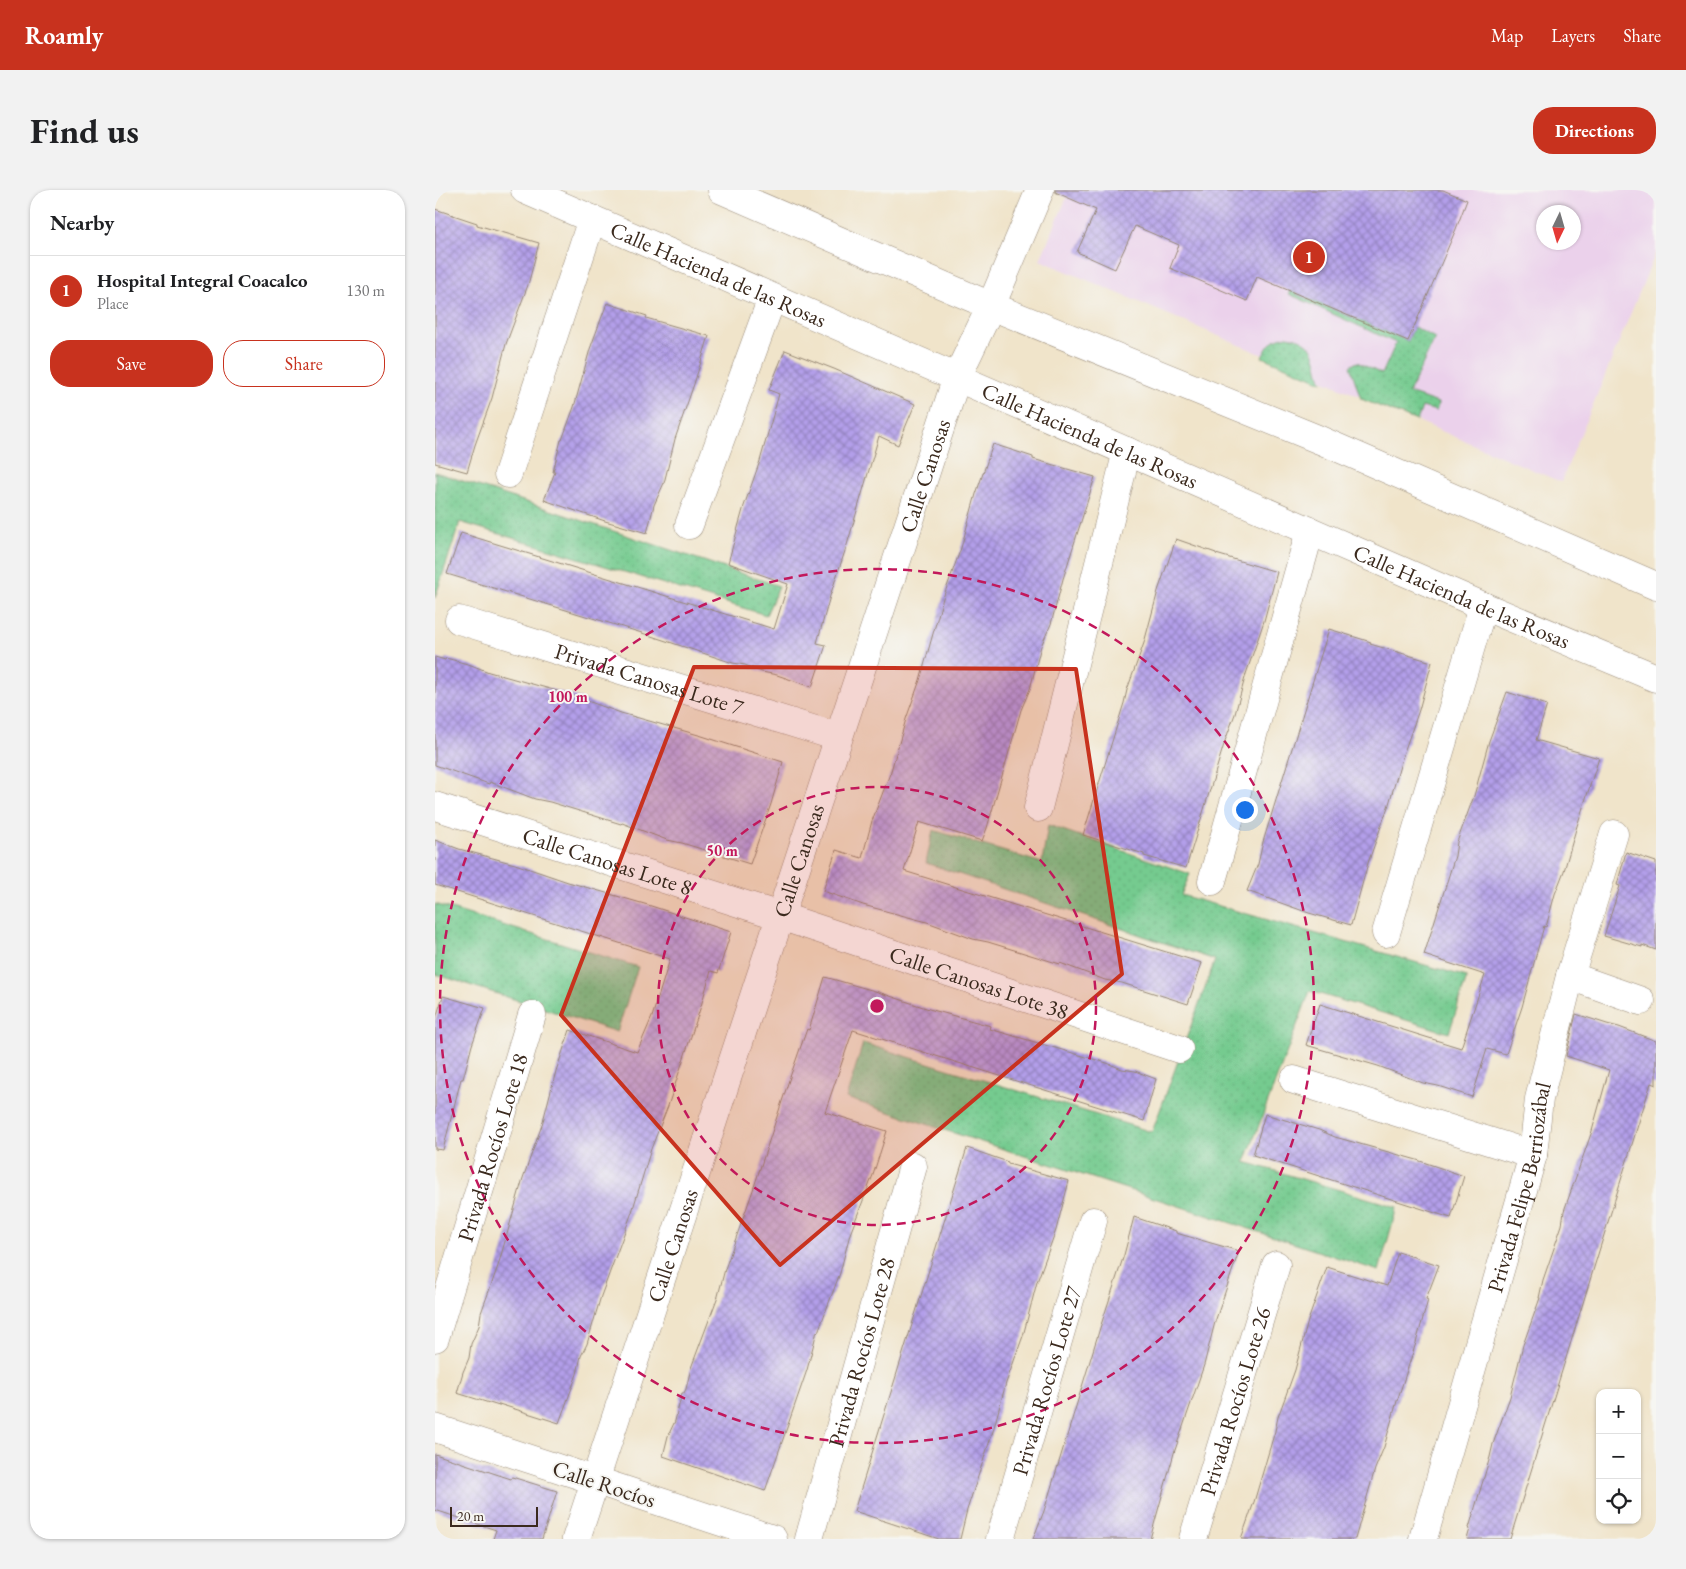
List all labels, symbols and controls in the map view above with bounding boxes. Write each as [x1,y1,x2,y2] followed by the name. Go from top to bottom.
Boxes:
[25,20,103,51] text: Roamly
[1491,24,1523,47] text: Map
[1551,24,1595,47] text: Layers
[1623,24,1661,47] text: Share
[1533,107,1656,154] button: Directions
[30,108,139,153] text: Find us
[1536,205,1581,250] north arrow
[50,209,114,236] text: Nearby
[606,214,831,334] street label: Calle Hacienda de las Rosas
[1293,238,1325,276] pin: 1
[97,268,308,293] text: Hospital Integral Coacalco
[62,280,70,301] text: 1
[346,280,385,301] text: 130 m
[97,293,129,314] text: Place
[50,340,213,387] button: Save
[223,340,385,387] button: Share
[977,376,1203,495] street label: Calle Hacienda de las Rosas
[892,415,957,536] street label: Calle Canosas
[1349,537,1574,655] street label: Calle Hacienda de las Rosas
[551,636,747,722] street label: Privada Canosas Lote 7
[548,687,588,706] text: 100 m
[1232,797,1258,823] your location
[766,800,831,921] street label: Calle Canosas
[519,820,696,902] street label: Calle Canosas Lote 8
[706,841,738,860] text: 50 m
[886,939,1072,1026] street label: Calle Canosas Lote 38
[868,997,886,1015] centre of rings
[450,1050,534,1245] street label: Privada Rocíos Lote 18
[1480,1079,1557,1296] street label: Privada Felipe Berriozábal
[640,1185,704,1306] street label: Calle Canosas
[821,1254,901,1450] street label: Privada Rocíos Lote 28
[1005,1282,1088,1479] street label: Privada Rocíos Lote 27
[1193,1303,1277,1499] street label: Privada Rocíos Lote 26
[1596,1389,1641,1524] map controls
[1596,1389,1641,1434] button: +
[1596,1434,1641,1479] button: −
[549,1454,659,1514] street label: Calle Rocíos
[1596,1479,1641,1524] button: locate
[450,1504,537,1527] scale bar
[457,1507,484,1525] text: 20 m

